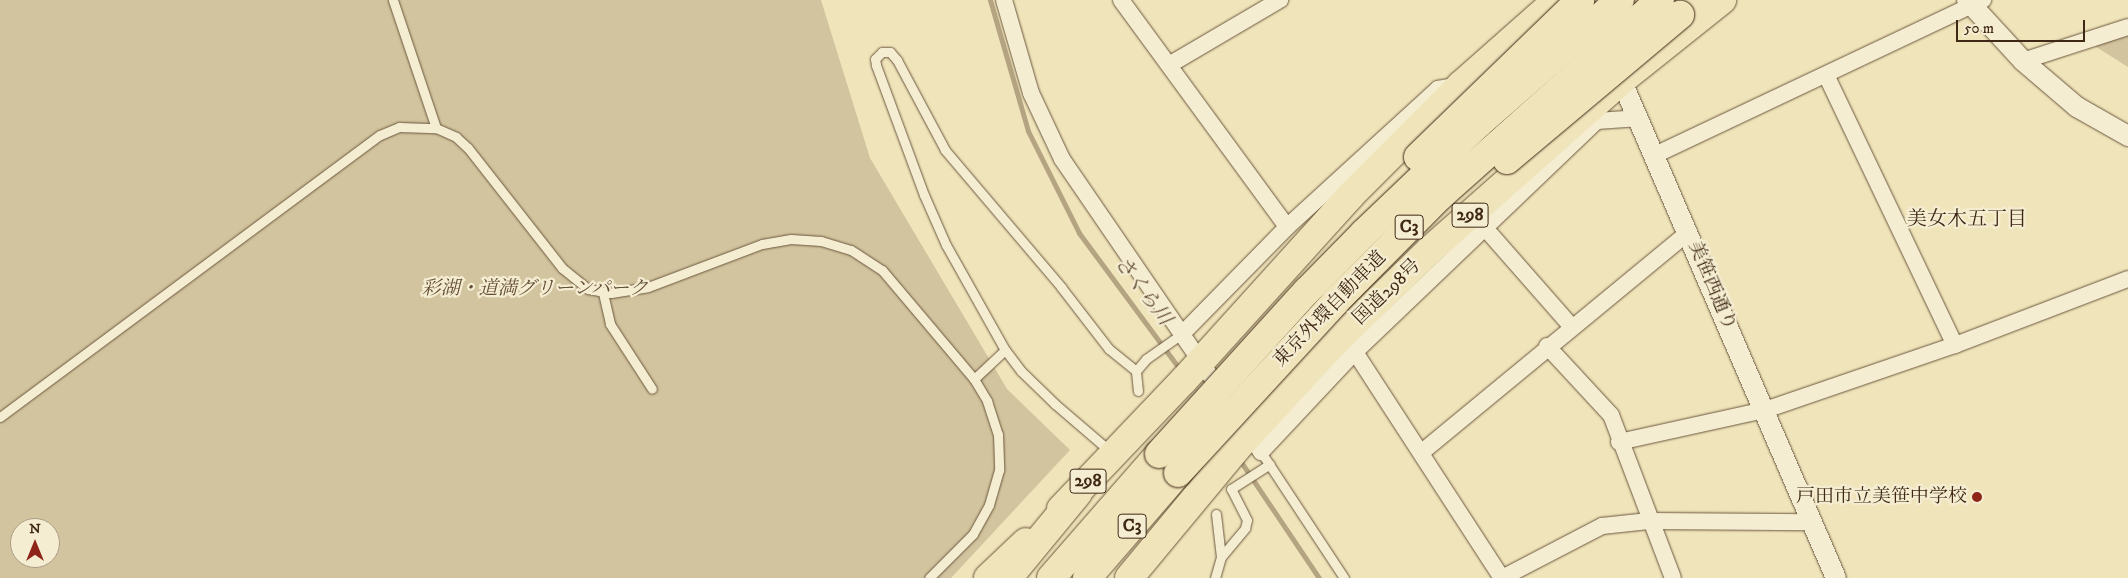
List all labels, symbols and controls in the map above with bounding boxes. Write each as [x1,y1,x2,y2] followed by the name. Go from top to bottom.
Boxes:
[1958,10,2087,42] scale bar
[1964,19,1994,38] text: 50 m
[1451,200,1489,230] road number: 298
[1907,207,2027,231] district label: 美女木五丁目
[1394,212,1424,242] road number: C3
[1683,238,1741,334] street label: 美笹西通り
[1269,246,1391,372] street label: 東京外環自動車道
[1109,252,1177,330] water label: さくら川
[1348,254,1426,330] street label: 国道298号
[421,278,649,300] park label: 彩湖・道満グリーンパーク
[1069,466,1107,496] road number: 298
[1796,486,1967,508] place label: 戸田市立美笹中学校
[1971,491,1983,503] marker: 戸田市立美笹中学校
[1117,511,1147,542] road number: C3
[10,518,60,568] north arrow
[29,520,41,538] text: N

